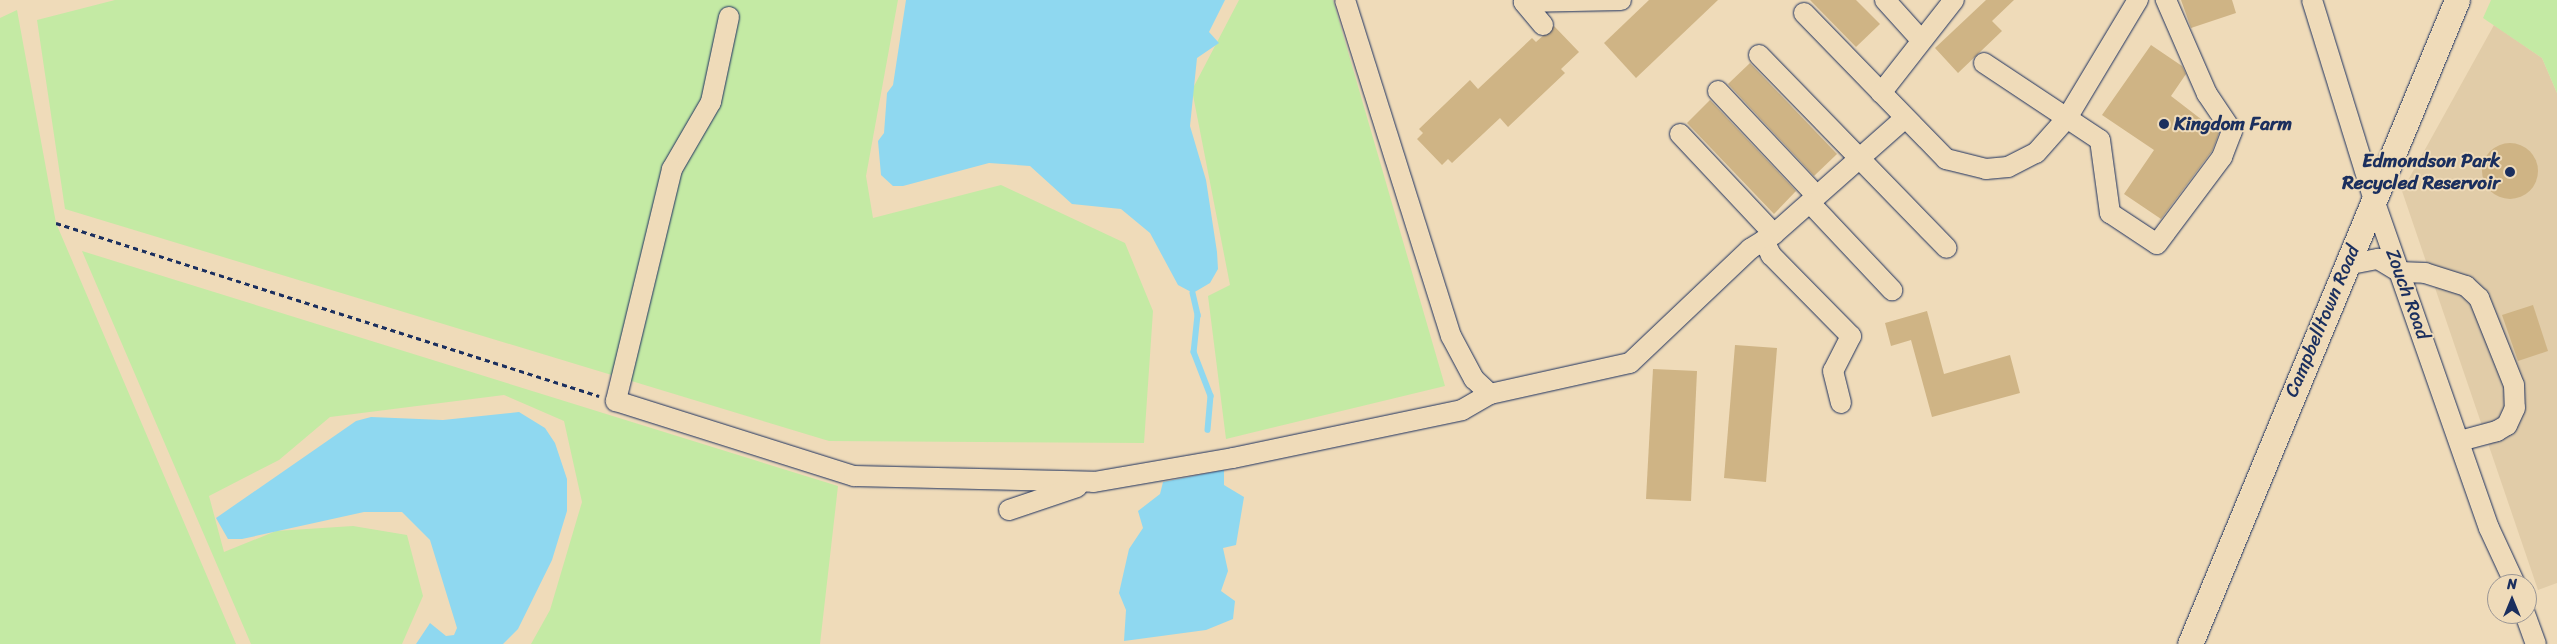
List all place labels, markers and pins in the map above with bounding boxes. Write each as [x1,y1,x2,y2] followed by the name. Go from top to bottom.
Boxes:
[2174,113,2292,135] place label: Kingdom Farm
[2158,118,2170,130] marker: Kingdom Farm
[2341,150,2500,194] place label: Edmondson Park Recycled Reservoir
[2504,166,2516,178] marker: Edmondson Park Recycled Reservoir

